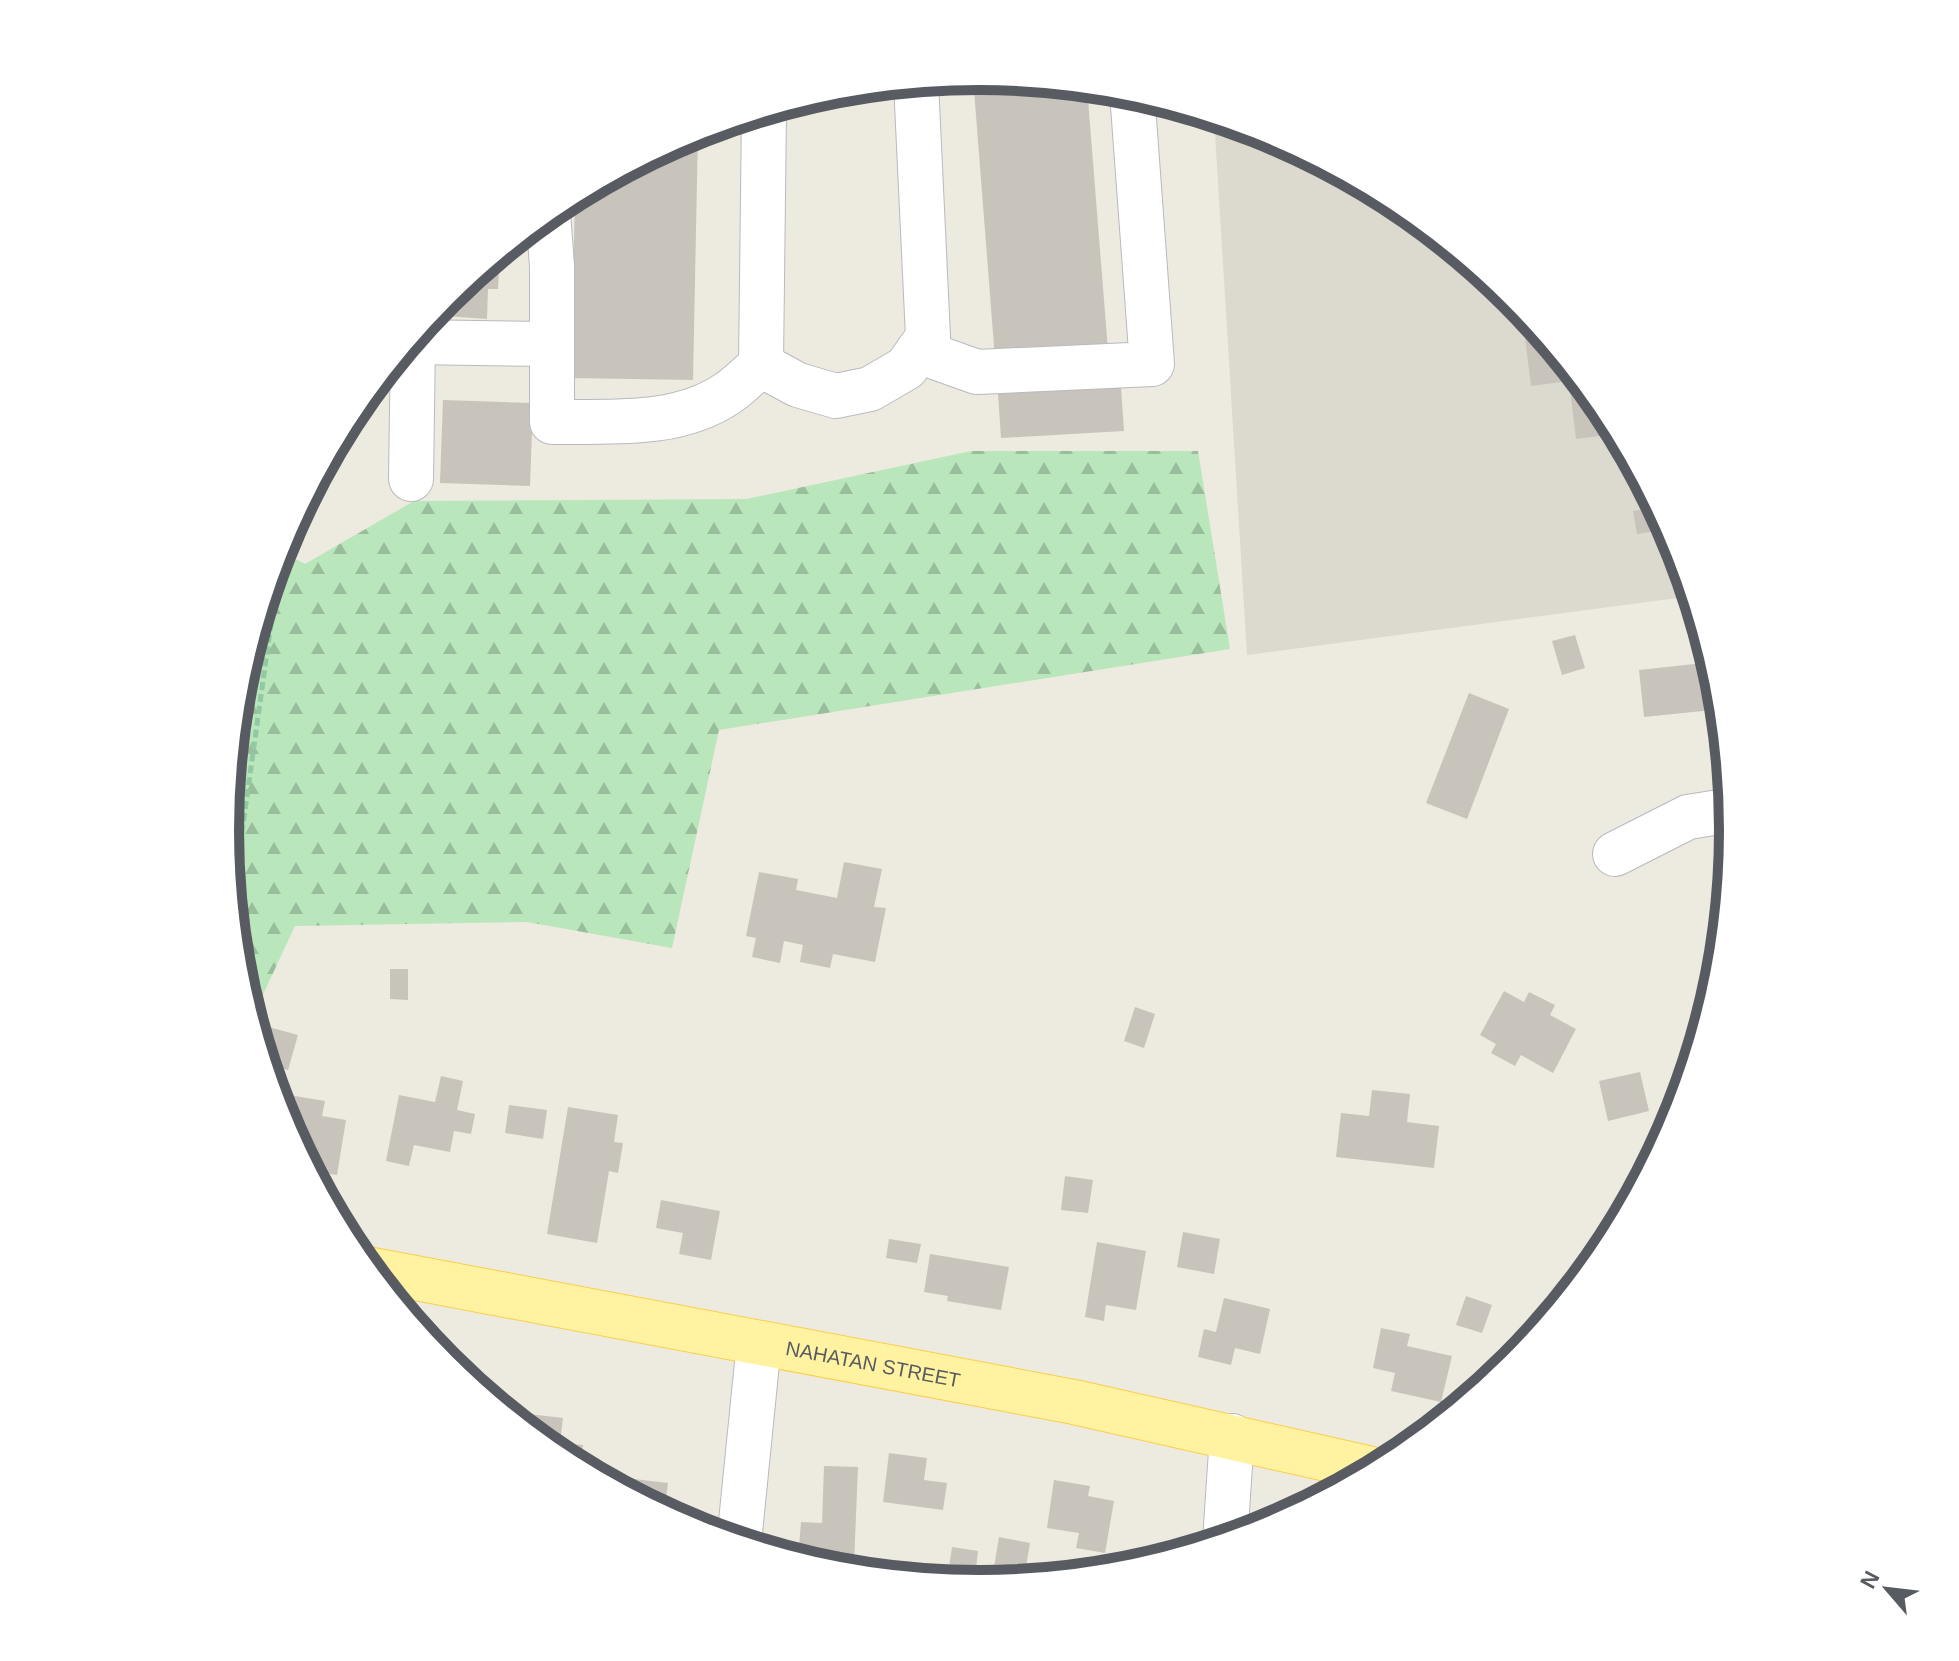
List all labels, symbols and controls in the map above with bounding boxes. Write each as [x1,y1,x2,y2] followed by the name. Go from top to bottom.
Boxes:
[784,1337,962,1391] street label: NAHATAN STREET
[1847,1549,1927,1629] north arrow
[1855,1567,1885,1593] text: N

